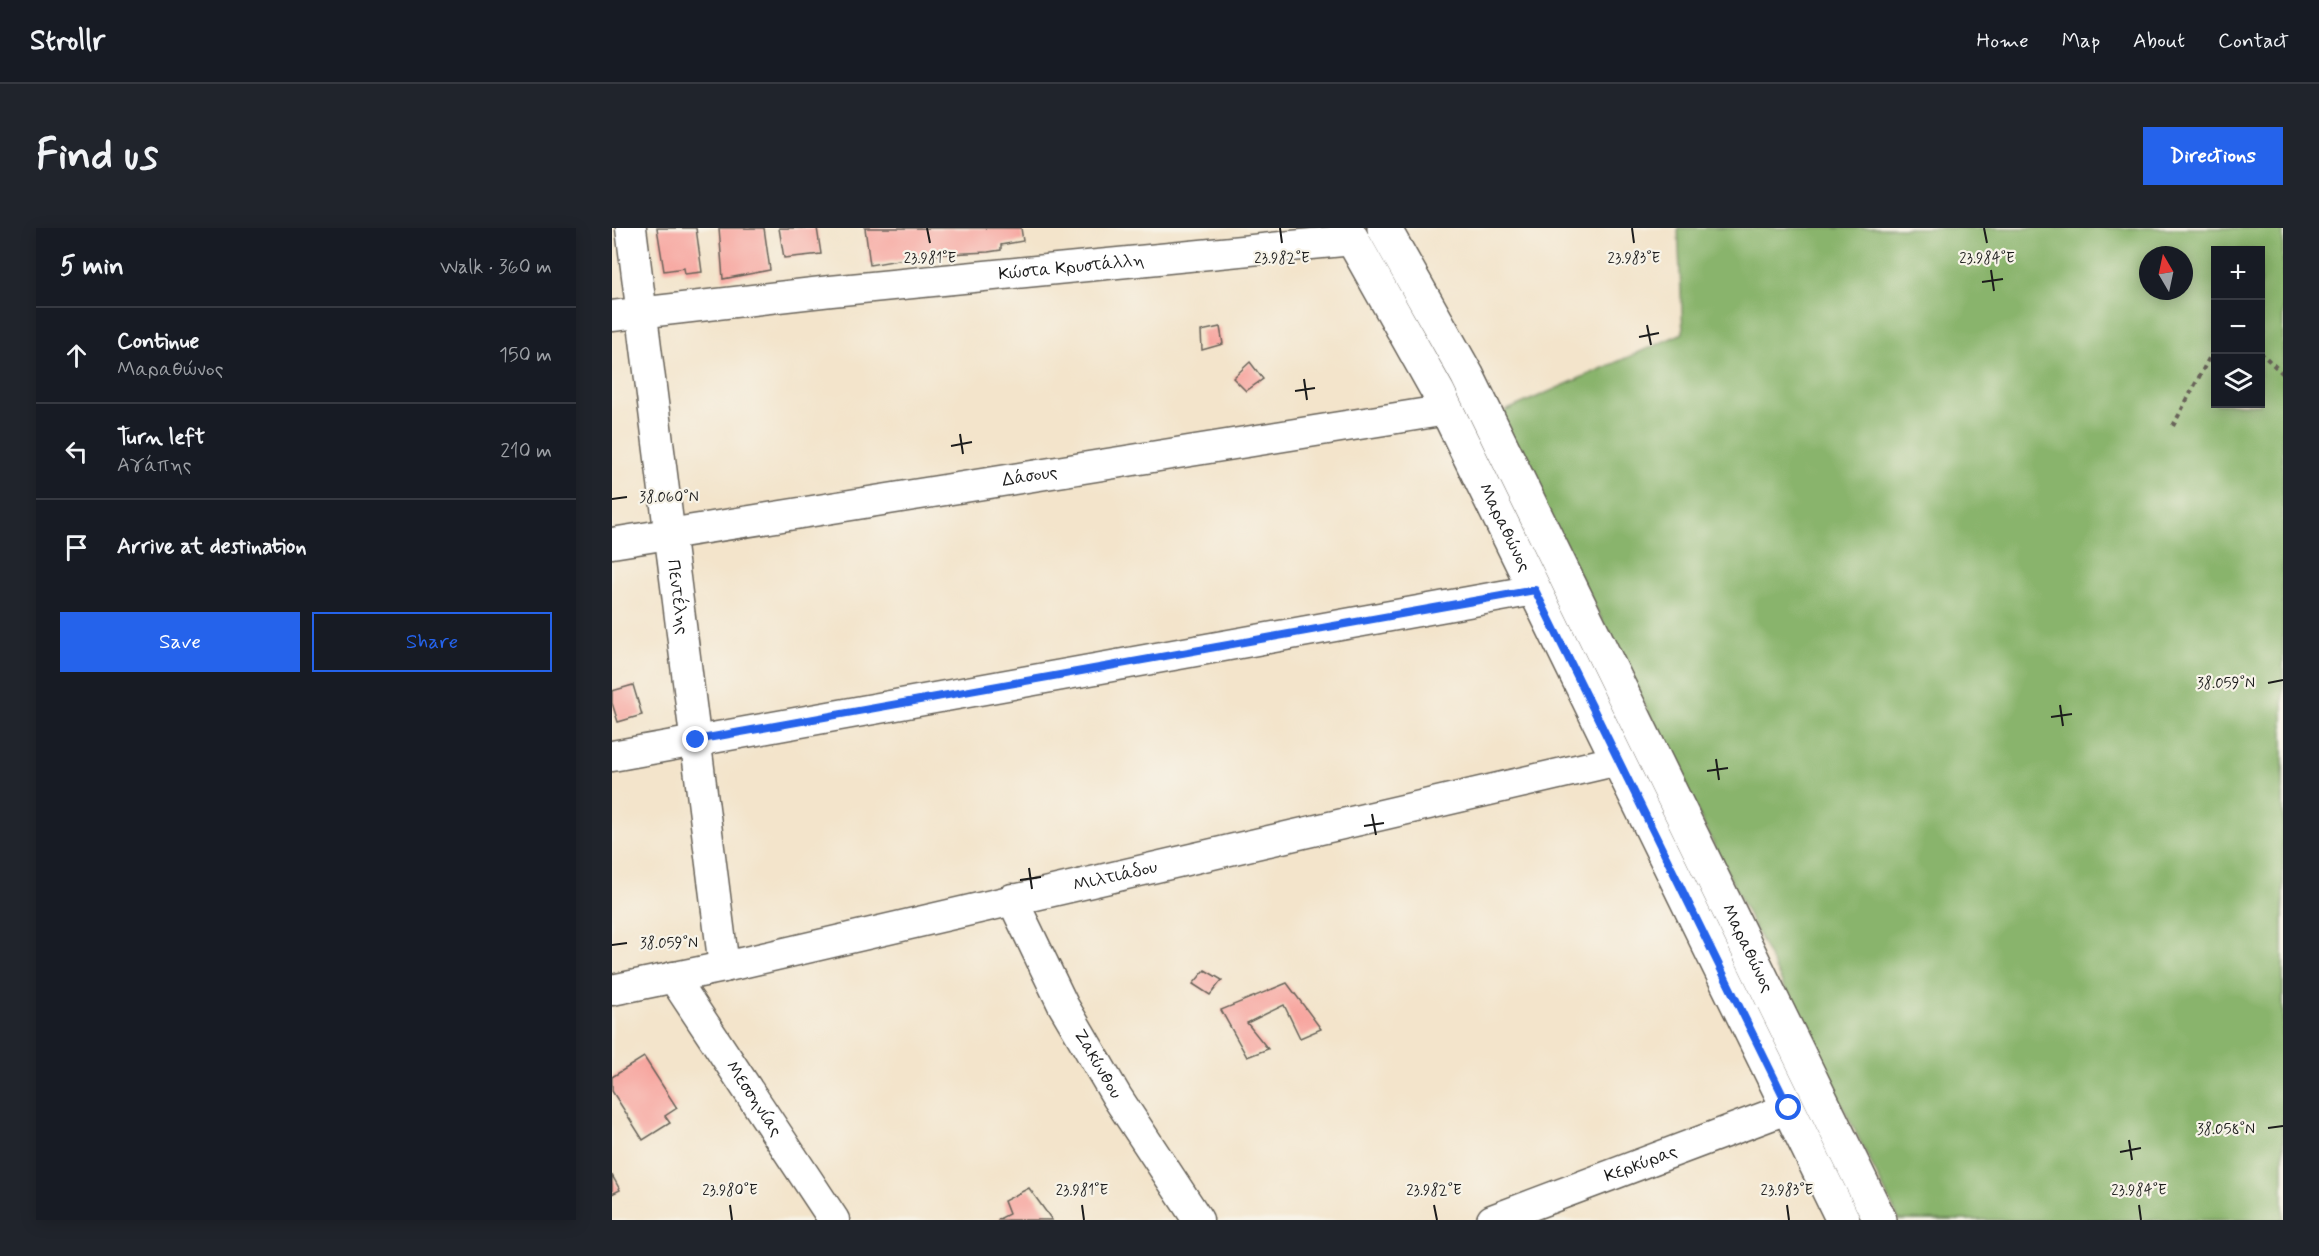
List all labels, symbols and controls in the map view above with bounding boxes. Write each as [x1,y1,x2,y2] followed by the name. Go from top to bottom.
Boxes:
[30,23,105,60] text: Strollr
[1977,27,2029,55] text: Home
[2062,27,2100,55] text: Map
[2133,27,2185,55] text: About
[2218,27,2289,55] text: Contact
[2143,127,2283,185] button: Directions
[36,129,158,184] text: Find us
[2139,246,2193,300] north arrow
[2211,246,2265,408] map controls
[2211,246,2265,300] button: +
[997,248,1145,287] street label: Κώστα Κρυστάλλη
[904,249,956,269] text: 23.981°E
[1254,249,1310,269] text: 23.982°E
[1608,249,1661,269] text: 23.983°E
[1959,249,2015,269] text: 23.984°E
[60,250,124,284] text: 5 min
[440,254,552,281] text: Walk · 360 m
[2211,300,2265,354] button: −
[117,328,199,356] text: Continue
[60,339,93,372] icon: ahead
[499,342,552,369] text: 150 m
[2211,354,2265,408] button: layers
[117,356,223,383] text: Μαραθώνος
[117,424,205,452] text: Turn left
[60,435,93,468] icon: left
[500,438,552,465] text: 210 m
[117,452,192,479] text: Αγάπης
[1000,460,1059,493] street label: Δάσους
[1472,479,1536,576] street label: Μαραθώνος
[639,488,699,508] text: 38.060°N
[60,531,93,564] icon: arrive
[117,533,307,561] text: Arrive at destination
[661,558,694,636] street label: Πεντέλης
[60,612,300,672] button: Save
[312,612,552,672] button: Share
[2197,674,2255,694] text: 38.059°N
[682,726,708,752] route end
[1071,855,1160,898] street label: Μιλτιάδου
[1715,900,1779,997] street label: Μαραθώνος
[640,934,698,954] text: 38.059°N
[1068,1025,1127,1103] street label: Ζακύνθου
[720,1056,788,1141] street label: Μεσσηνίας
[1775,1094,1801,1120] route start
[2197,1120,2255,1140] text: 38.058°N
[1601,1139,1681,1189] street label: Κερκύρας
[702,1181,758,1201] text: 23.980°E
[1056,1181,1108,1201] text: 23.981°E
[1406,1181,1462,1201] text: 23.982°E
[1761,1181,1814,1201] text: 23.983°E
[2111,1181,2167,1201] text: 23.984°E

